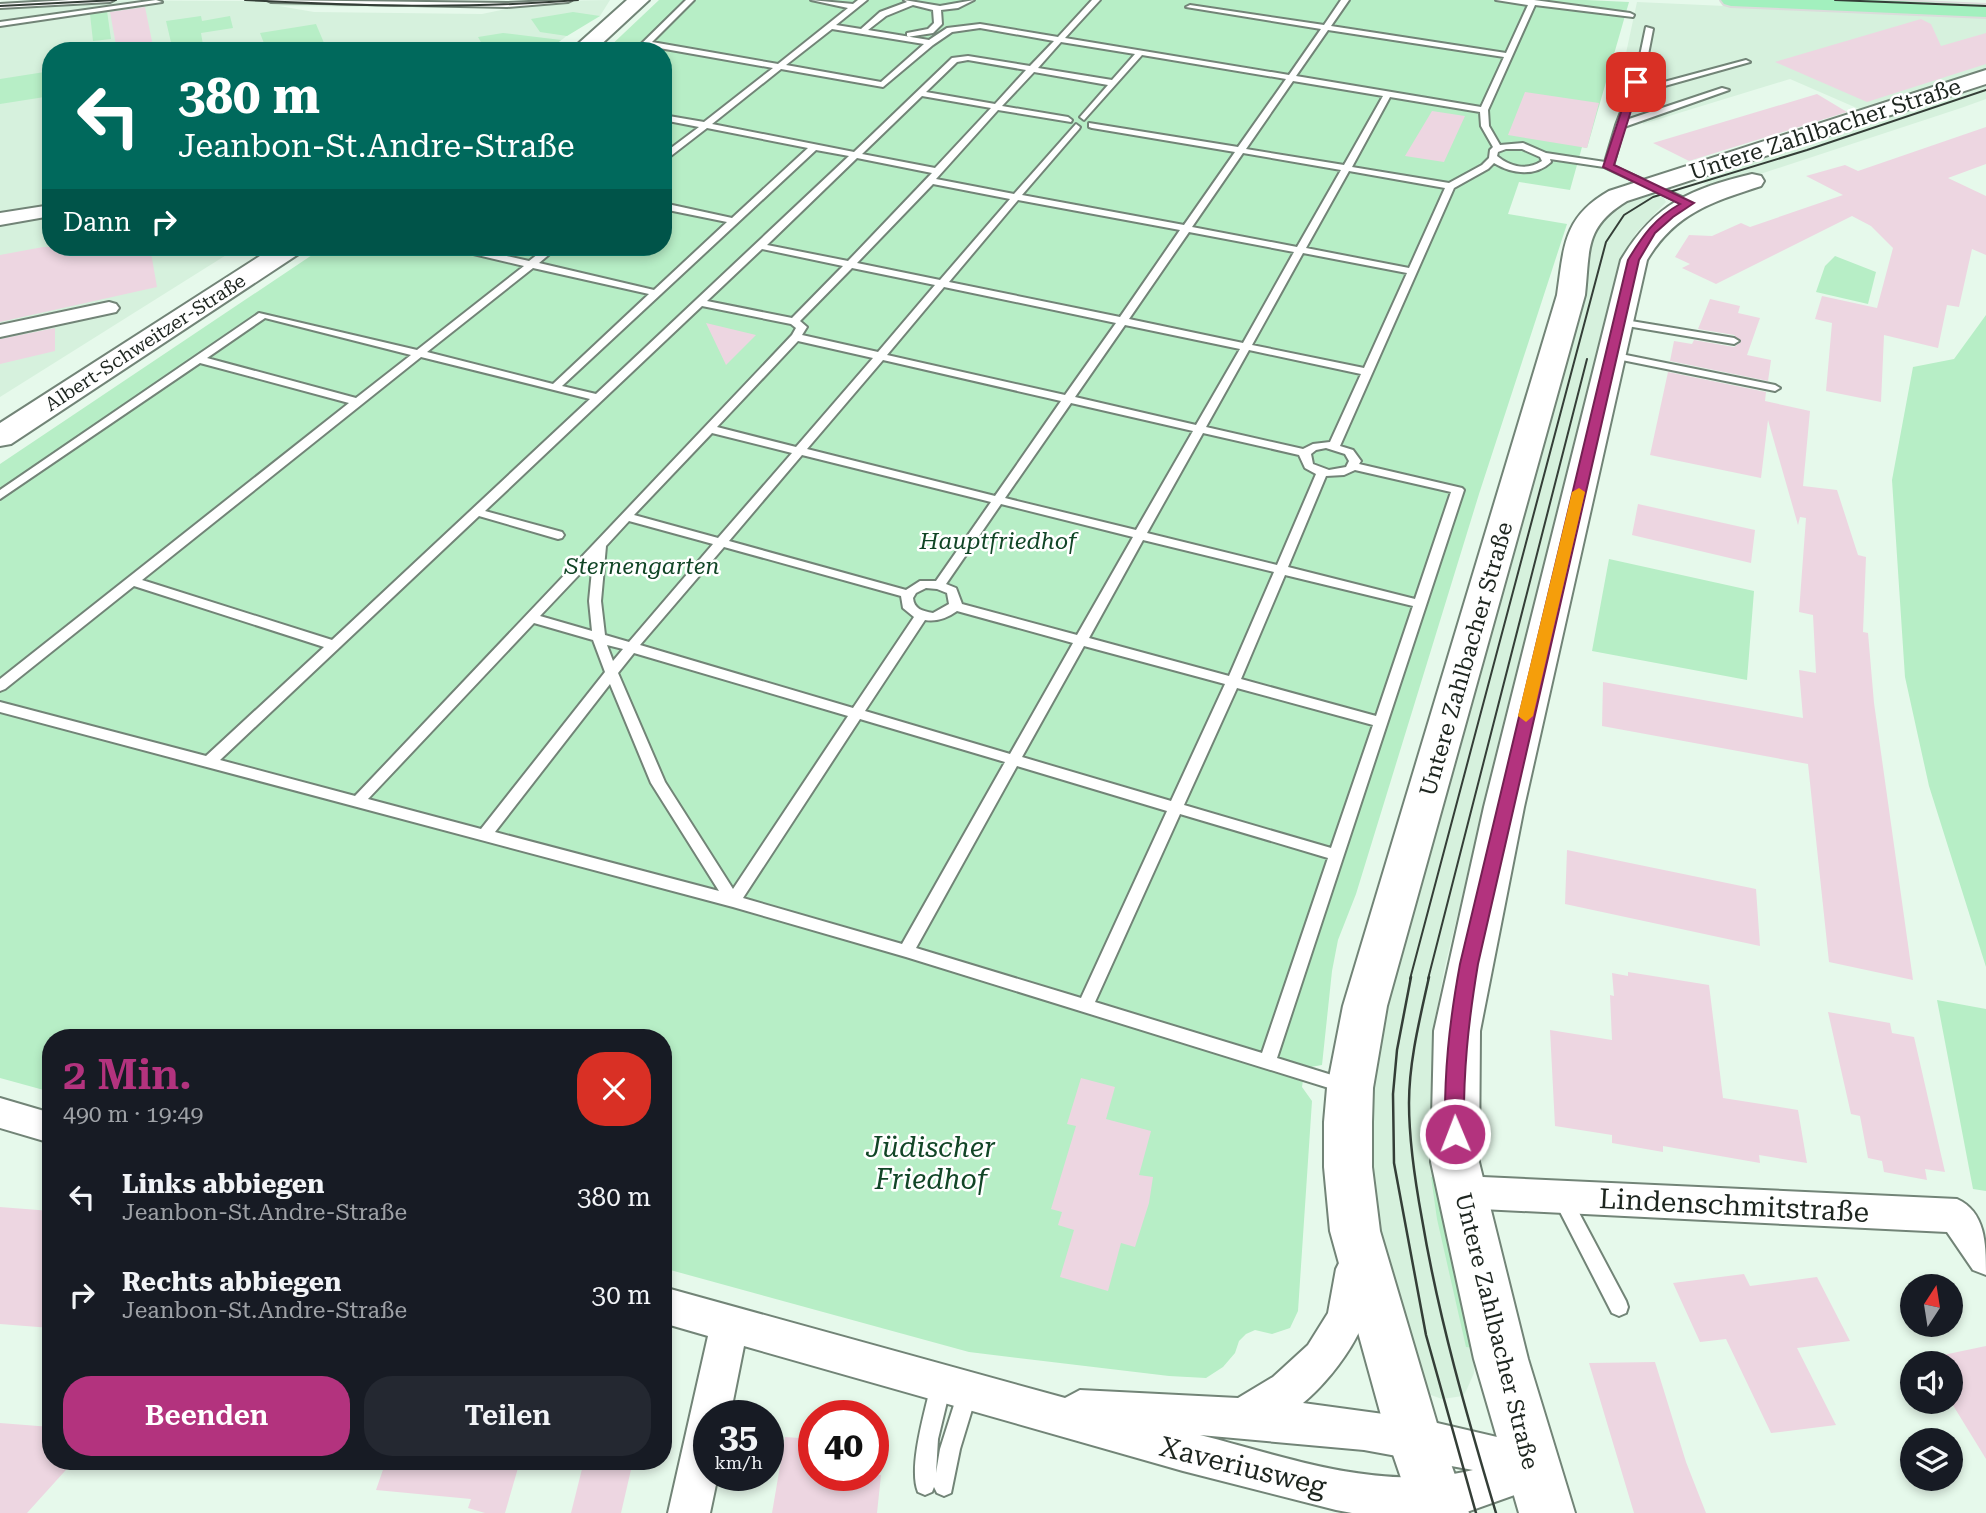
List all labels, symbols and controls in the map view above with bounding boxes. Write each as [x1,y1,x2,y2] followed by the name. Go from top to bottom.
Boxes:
[1606,52,1666,112] pin
[1617,63,1655,101] icon: arrive
[178,68,320,125] text: 380 m
[63,70,154,161] icon: left
[1686,73,1964,186] street label: Untere Zahlbacher Straße
[178,127,575,165] text: Jeanbon-St.Andre-Straße
[145,203,183,241] icon: right
[63,207,131,237] text: Dann
[41,269,250,416] street label: Albert-Schweitzer-Straße
[1414,519,1519,799] street label: Untere Zahlbacher Straße
[918,528,1079,555] park label: Hauptfriedhof
[563,553,720,580] park label: Sternengarten
[63,1050,192,1099] text: 2 Min.
[577,1052,651,1126] button: close
[1418,1097,1492,1171] position arrow
[63,1101,203,1128] text: 490 m · 19:49
[865,1131,996,1196] park label: Jüdischer Friedhof
[122,1169,325,1199] text: Links abbiegen
[63,1178,101,1216] icon: left
[577,1182,651,1212] text: 380 m
[1598,1182,1870,1229] street label: Lindenschmitstraße
[1449,1190,1544,1472] street label: Untere Zahlbacher Straße
[122,1199,407,1226] text: Jeanbon-St.Andre-Straße
[122,1267,341,1297] text: Rechts abbiegen
[1900,1274,1964,1337] north arrow
[1900,1274,1963,1491] map controls
[63,1276,101,1314] icon: right
[592,1280,651,1310] text: 30 m
[122,1297,407,1324] text: Jeanbon-St.Andre-Straße
[1900,1351,1963,1414] button: sound
[63,1376,350,1456] button: Beenden
[364,1376,651,1456] button: Teilen
[798,1400,889,1491] speed limit sign: 40
[719,1416,758,1457] text: 35
[1900,1428,1963,1491] button: layers
[1156,1430,1330,1503] street label: Xaveriusweg
[714,1452,763,1473] text: km/h

